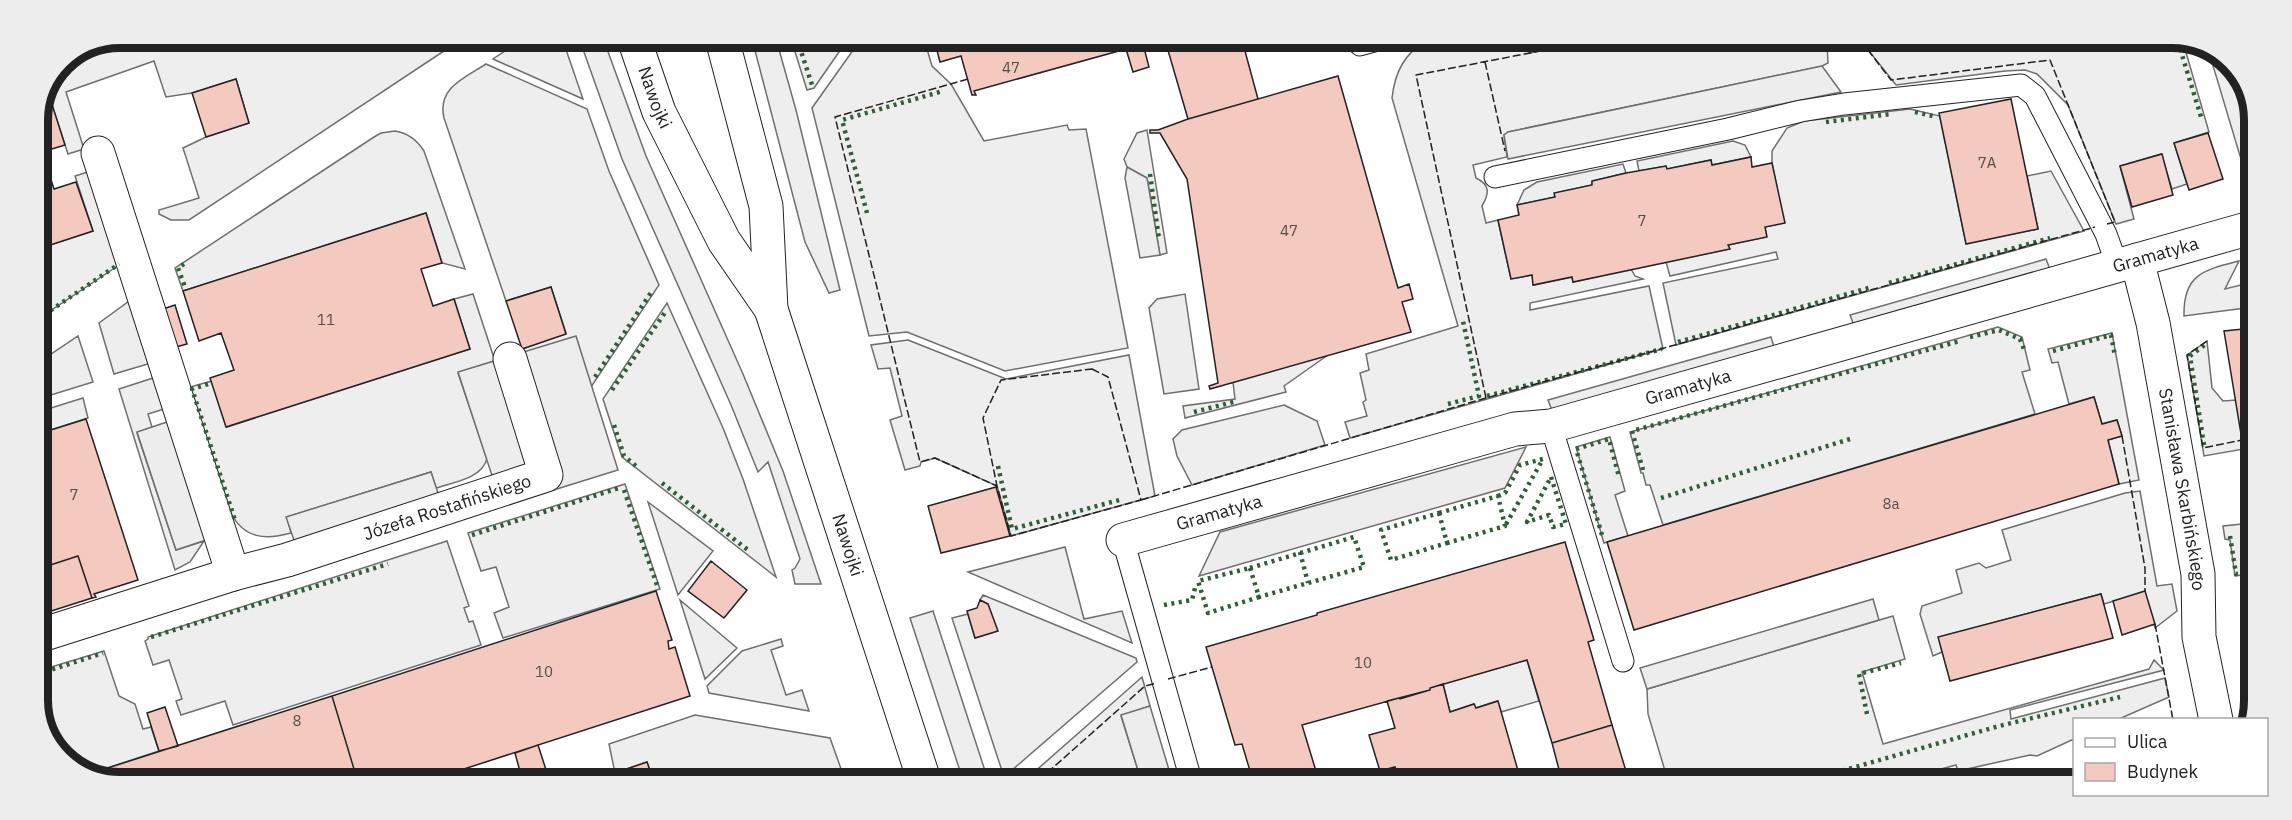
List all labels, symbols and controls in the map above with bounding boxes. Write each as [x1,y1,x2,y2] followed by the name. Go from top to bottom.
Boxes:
[1002,58,1020,77] house number: 47
[633,63,677,132] street label: Nawojki
[1978,153,1997,172] house number: 7A
[1637,211,1647,230] house number: 7
[1280,221,1298,240] house number: 47
[2110,231,2202,277] street label: Gramatyka
[317,310,335,329] house number: 11
[1642,364,1734,410] street label: Gramatyka
[2154,386,2210,591] street label: Stanisława Skarbińskiego
[360,469,534,545] street label: Józefa Rostafińskiego
[69,485,79,504] house number: 7
[1173,489,1265,535] street label: Gramatyka
[1882,494,1900,513] house number: 8a
[827,511,869,579] street label: Nawojki
[1354,653,1372,672] house number: 10
[535,662,553,681] house number: 10
[292,711,302,730] house number: 8
[2073,718,2268,796] legend
[2127,730,2168,753] text: Ulica
[2127,760,2199,783] text: Budynek

